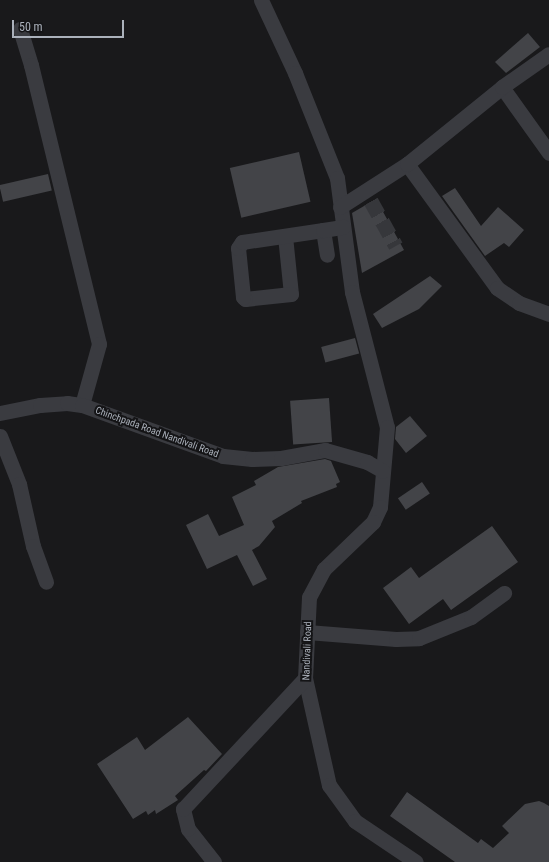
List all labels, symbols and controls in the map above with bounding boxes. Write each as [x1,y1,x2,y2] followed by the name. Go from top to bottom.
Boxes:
[14,12,126,38] scale bar
[19,20,43,34] text: 50 m
[94,404,220,460] street label: Chinchpada Road Nandivali Road
[300,621,314,681] street label: Nandivali Road

